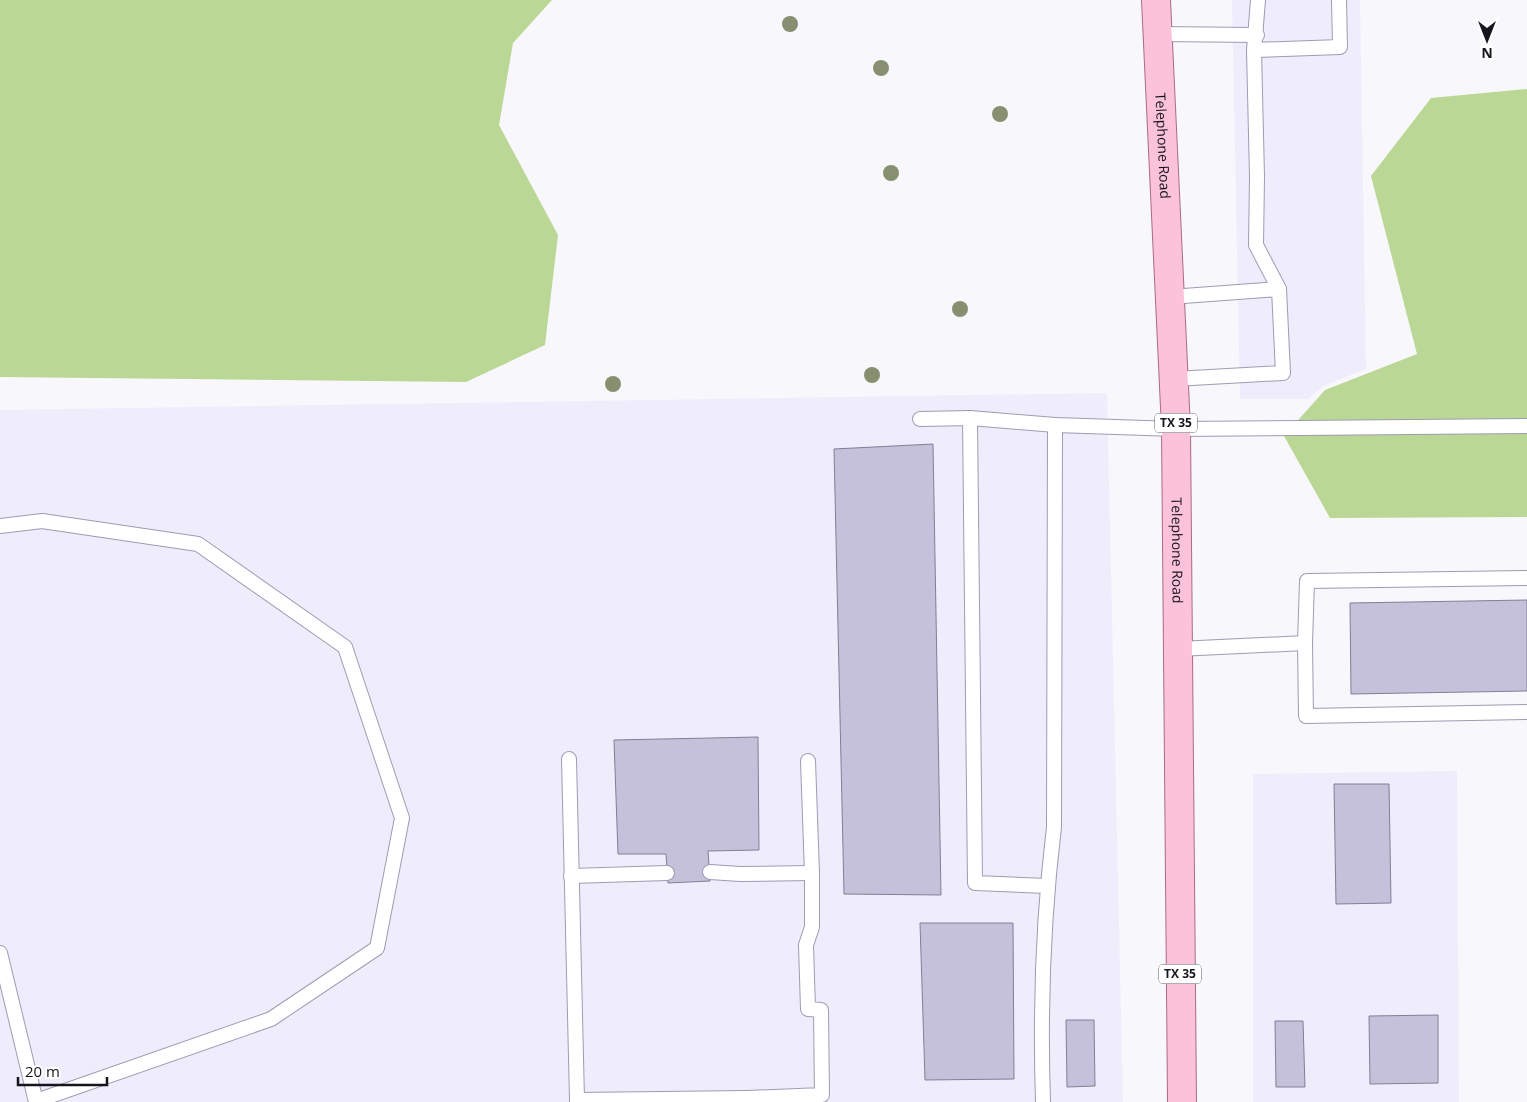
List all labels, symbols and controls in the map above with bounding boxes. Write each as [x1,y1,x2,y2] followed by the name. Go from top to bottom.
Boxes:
[1462,15,1512,65] north arrow
[1481,44,1493,63] text: N
[1151,92,1175,199] street label: Telephone Road
[1155,413,1197,432] road number: TX 35
[1168,497,1188,604] street label: Telephone Road
[1159,964,1201,984] road number: TX 35
[18,1054,106,1086] scale bar
[25,1061,60,1081] text: 20 m

